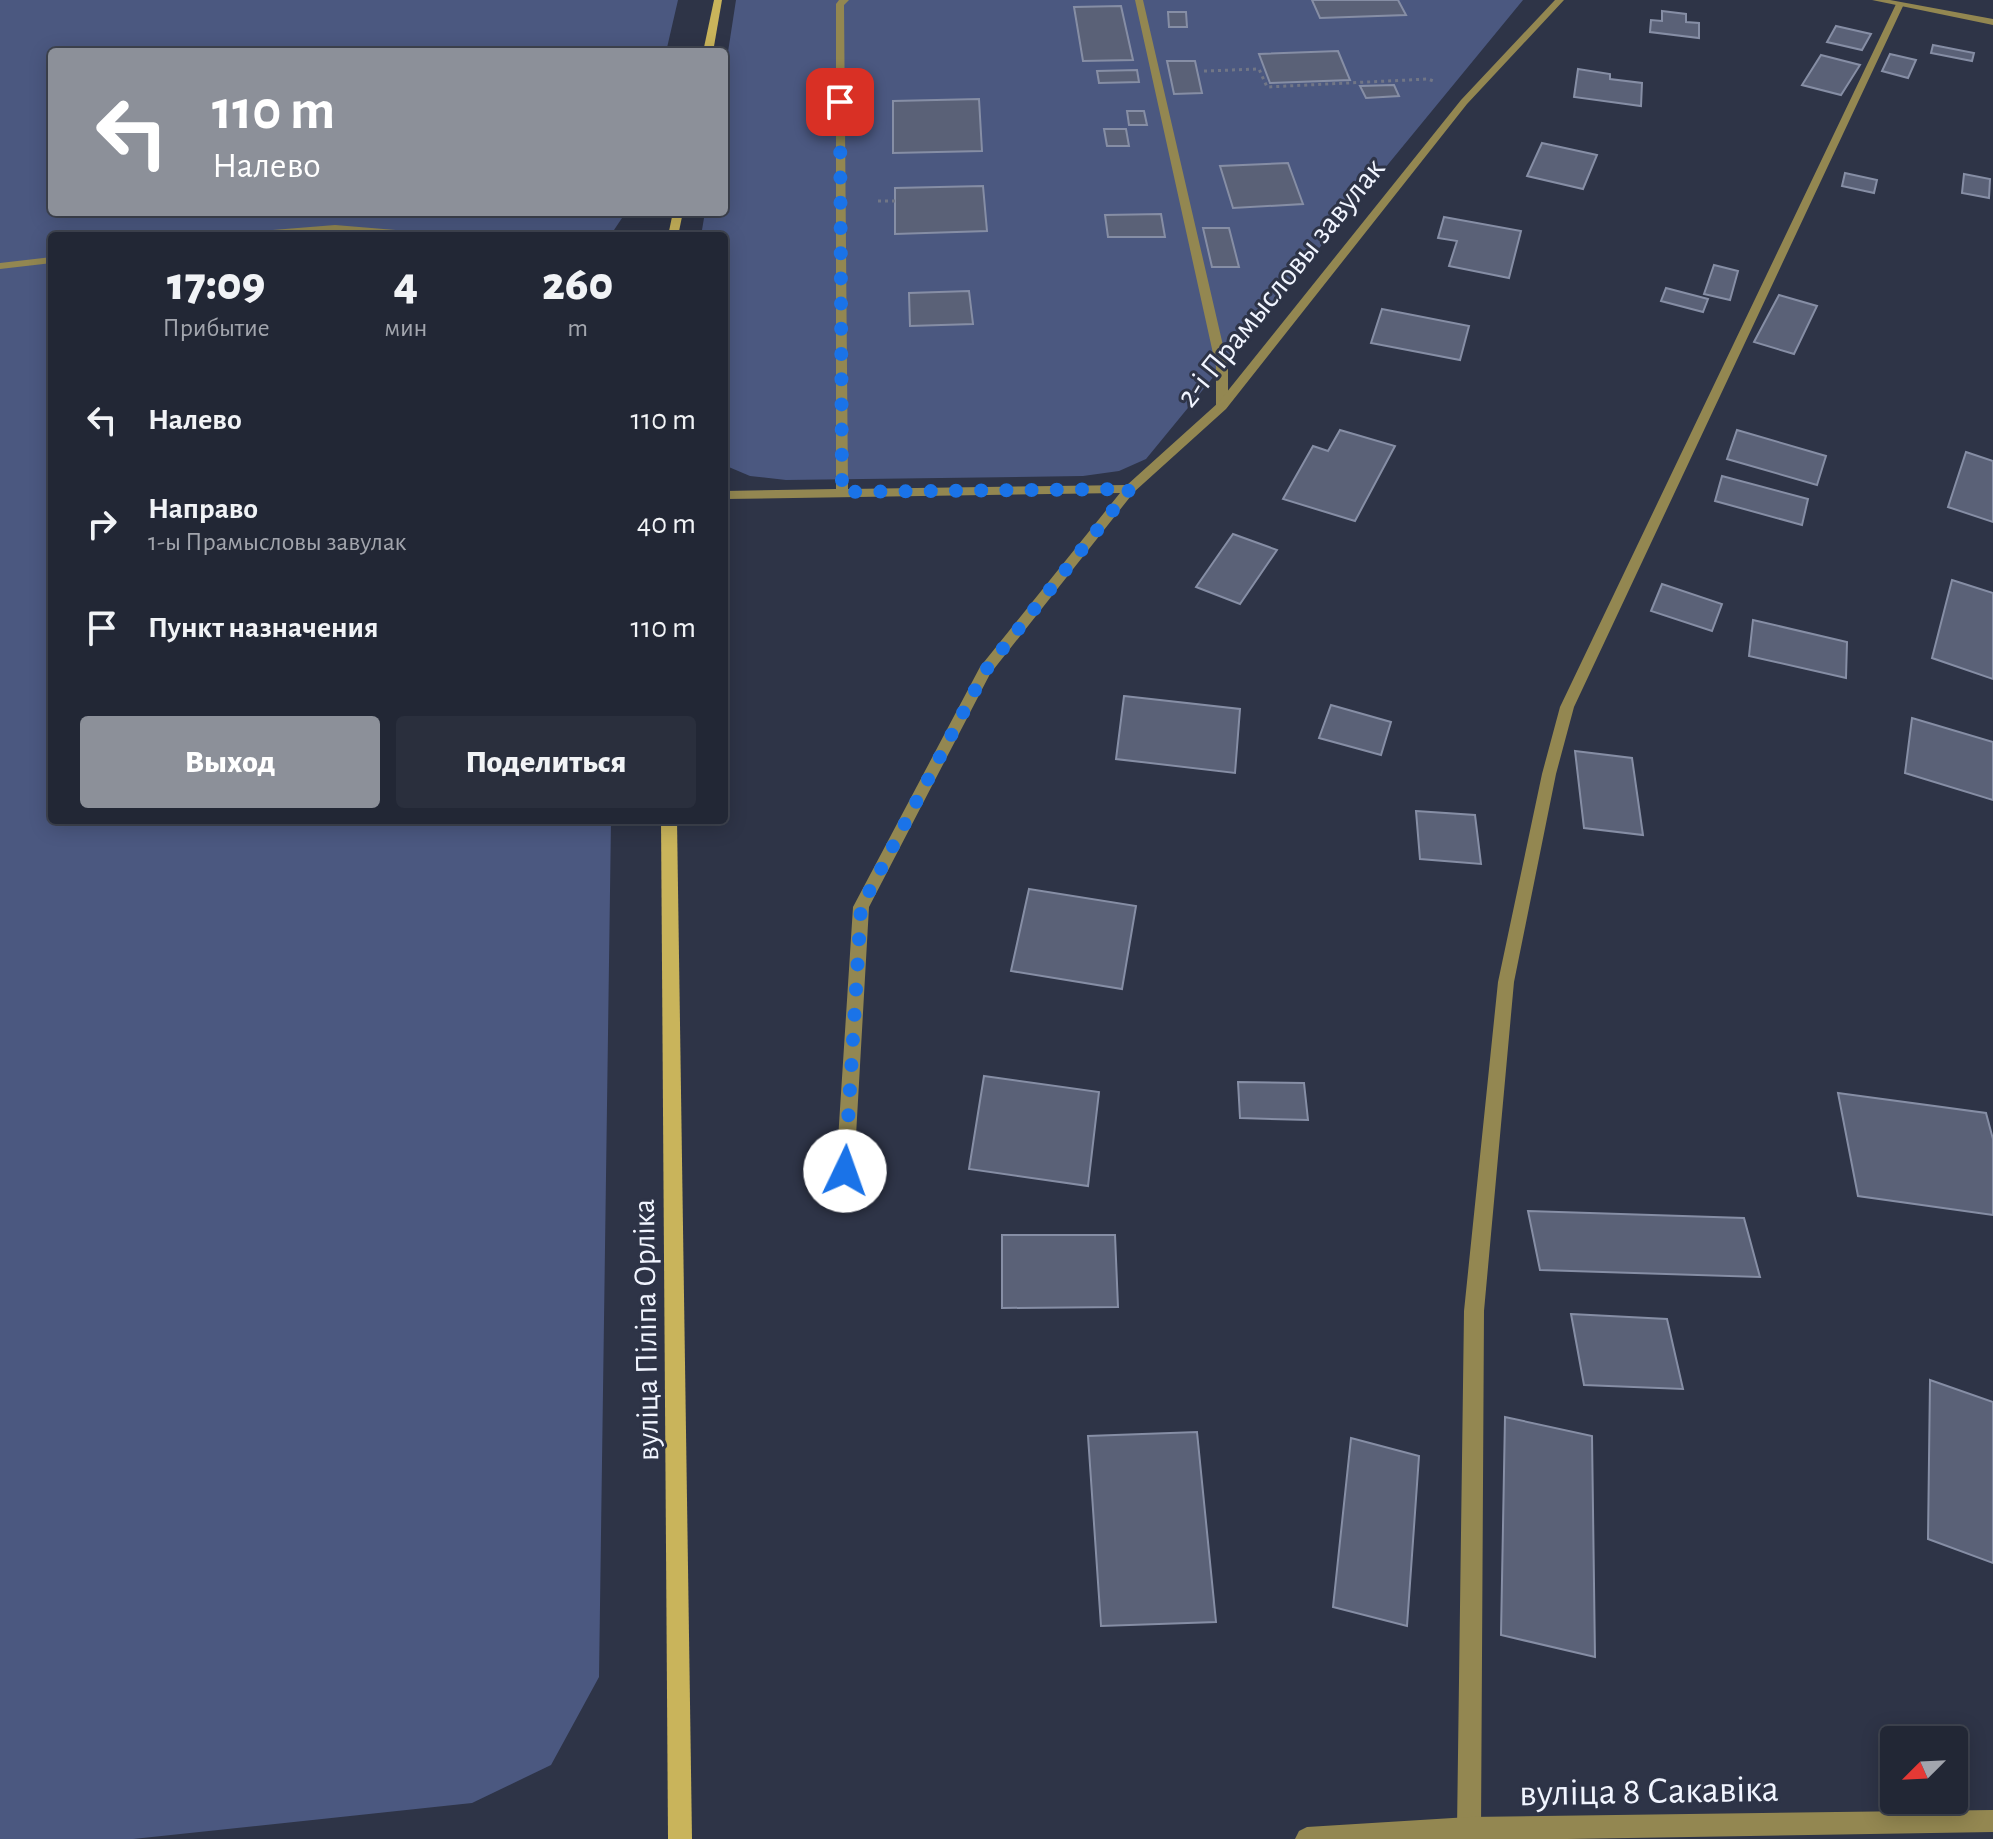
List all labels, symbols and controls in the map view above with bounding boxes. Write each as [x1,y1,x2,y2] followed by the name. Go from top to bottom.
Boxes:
[806,68,874,136] pin
[80,80,184,184] icon: left
[818,80,862,124] icon: arrive
[212,83,335,139] text: 110 m
[212,148,321,184] text: Налево
[1171,152,1391,413] street label: 2-і Прамысловы завулак
[167,261,265,309] text: 17:09
[394,261,418,309] text: 4
[542,261,613,309] text: 260
[163,315,270,341] text: Прибытие
[384,315,427,341] text: мин
[567,315,588,341] text: m
[80,398,124,442] icon: left
[148,405,242,435] text: Налево
[631,405,696,435] text: 110 m
[148,494,258,524] text: Направо
[80,502,124,546] icon: right
[637,509,696,539] text: 40 m
[148,529,406,555] text: 1-ы Прамысловы завулак
[80,606,124,650] icon: arrive
[148,613,379,643] text: Пункт назначения
[631,613,696,643] text: 110 m
[80,716,380,808] button: Выход
[396,716,696,808] button: Поделиться
[803,1129,887,1213] position arrow
[628,1198,664,1462] street label: вуліца Піліпа Орліка
[1880,1726,1968,1814] north arrow
[1880,1726,1968,1814] map controls
[1519,1771,1779,1813] street label: вуліца 8 Сакавіка

